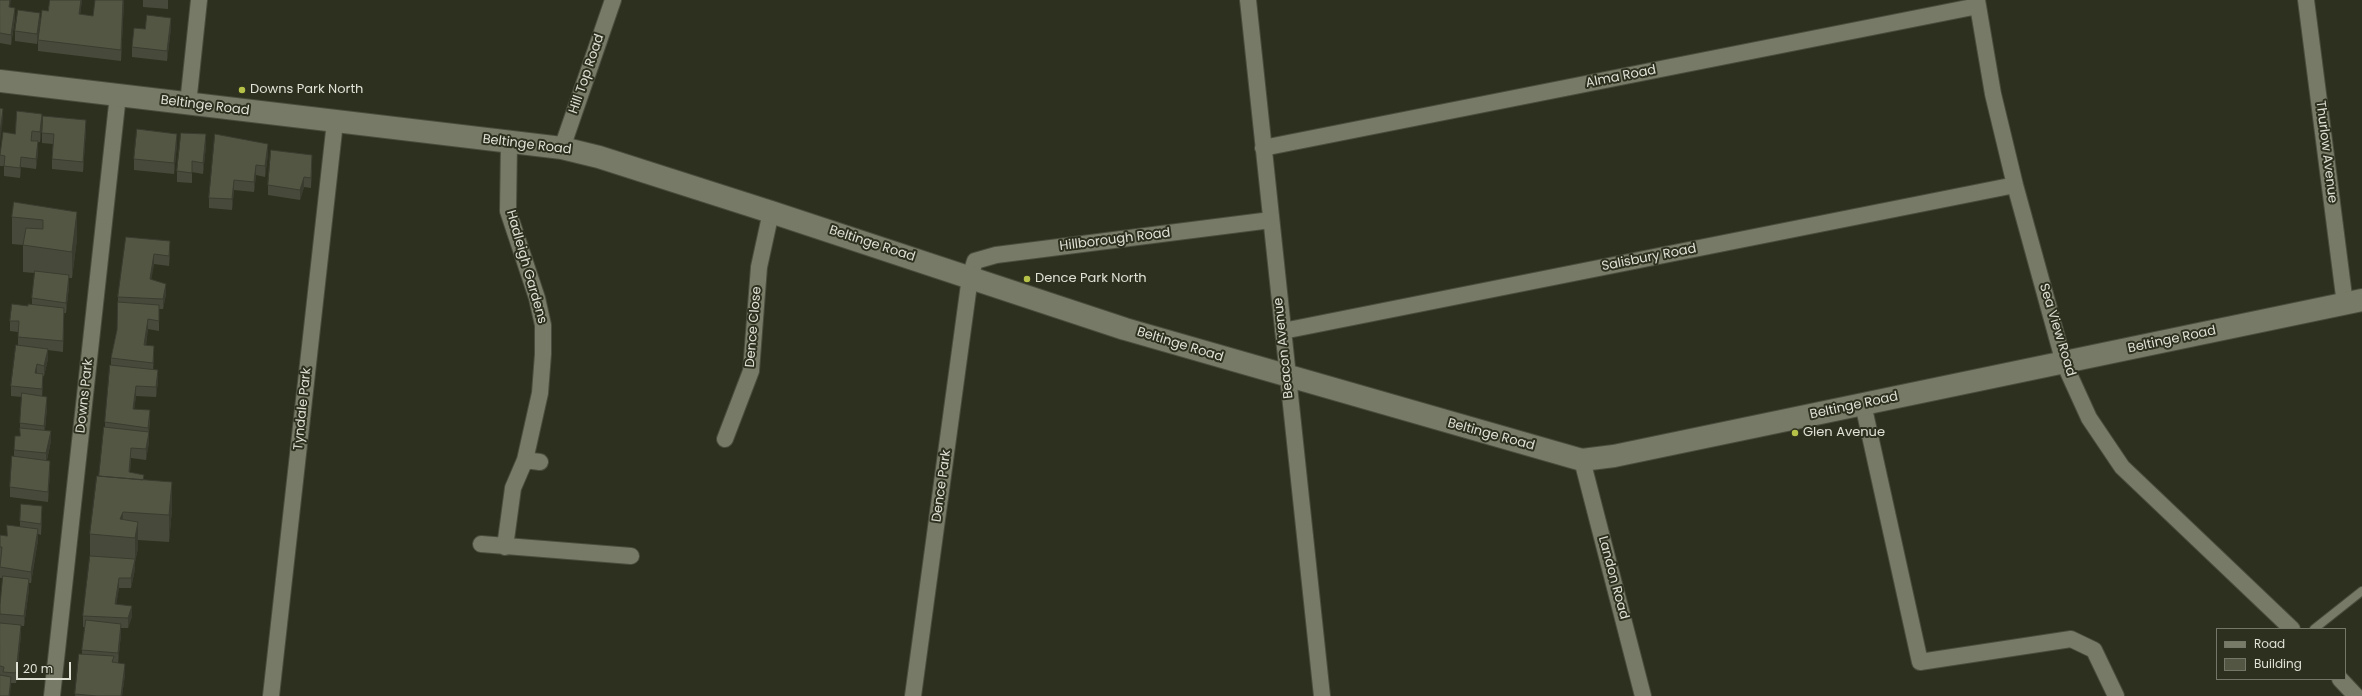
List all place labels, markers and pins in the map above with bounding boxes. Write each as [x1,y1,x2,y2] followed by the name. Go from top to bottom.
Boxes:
[250,82,363,98] place label: Downs Park North
[237,85,247,95] marker: Downs Park North
[1035,271,1147,287] place label: Dence Park North
[1022,274,1032,284] marker: Dence Park North
[1803,425,1885,441] place label: Glen Avenue
[1790,428,1800,438] marker: Glen Avenue

